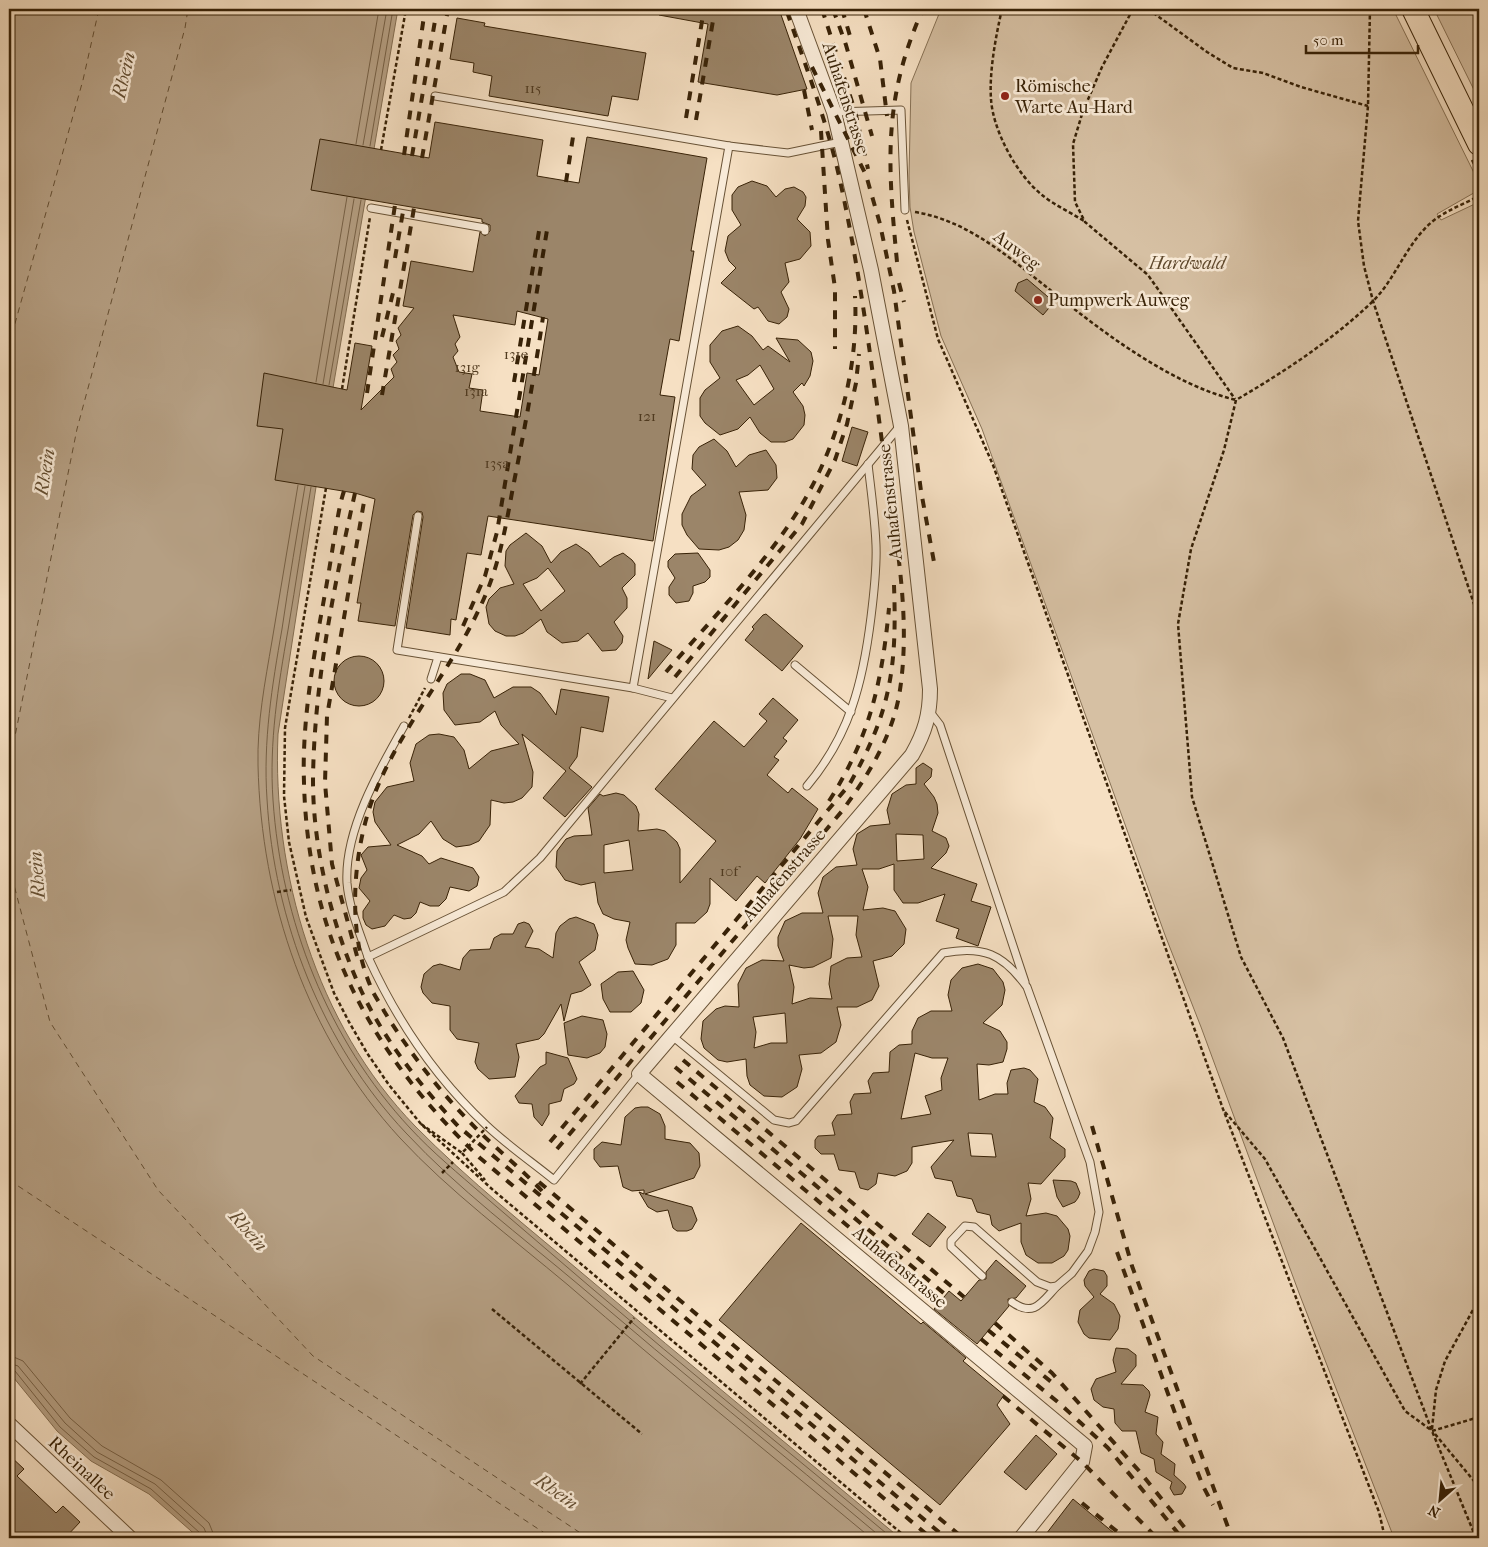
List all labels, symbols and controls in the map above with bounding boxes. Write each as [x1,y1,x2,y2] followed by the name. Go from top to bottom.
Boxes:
[1306,22,1418,54] scale bar
[1313,31,1344,49] text: 50 m
[817,39,874,157] street label: Auhafenstrasse
[107,50,140,103] water label: Rhein
[1014,76,1133,118] place label: Römische Warte Au-Hard
[524,79,542,97] house number: 115
[999,90,1011,102] marker: Römische Warte Au-Hard
[988,225,1045,275] street label: Auweg
[1148,253,1228,274] park label: Hardwald
[1048,290,1190,311] place label: Pumpwerk Auweg
[1032,294,1044,306] marker: Pumpwerk Auweg
[504,345,529,363] house number: 131e
[455,358,480,376] house number: 131g
[464,382,489,400] house number: 131a
[638,407,656,425] house number: 121
[874,443,907,562] street label: Auhafenstrasse
[30,447,60,499] water label: Rhein
[485,454,511,472] house number: 135a
[738,824,831,927] street label: Auhafenstrasse
[24,851,50,901] water label: Rhein
[720,862,741,880] house number: 10f
[223,1204,272,1256] water label: Rhein
[848,1221,951,1313] street label: Auhafenstrasse
[44,1432,119,1505] street label: Rheinallee
[529,1468,582,1514] water label: Rhein
[1416,1474,1466,1524] north arrow
[1425,1501,1443,1521] text: N

